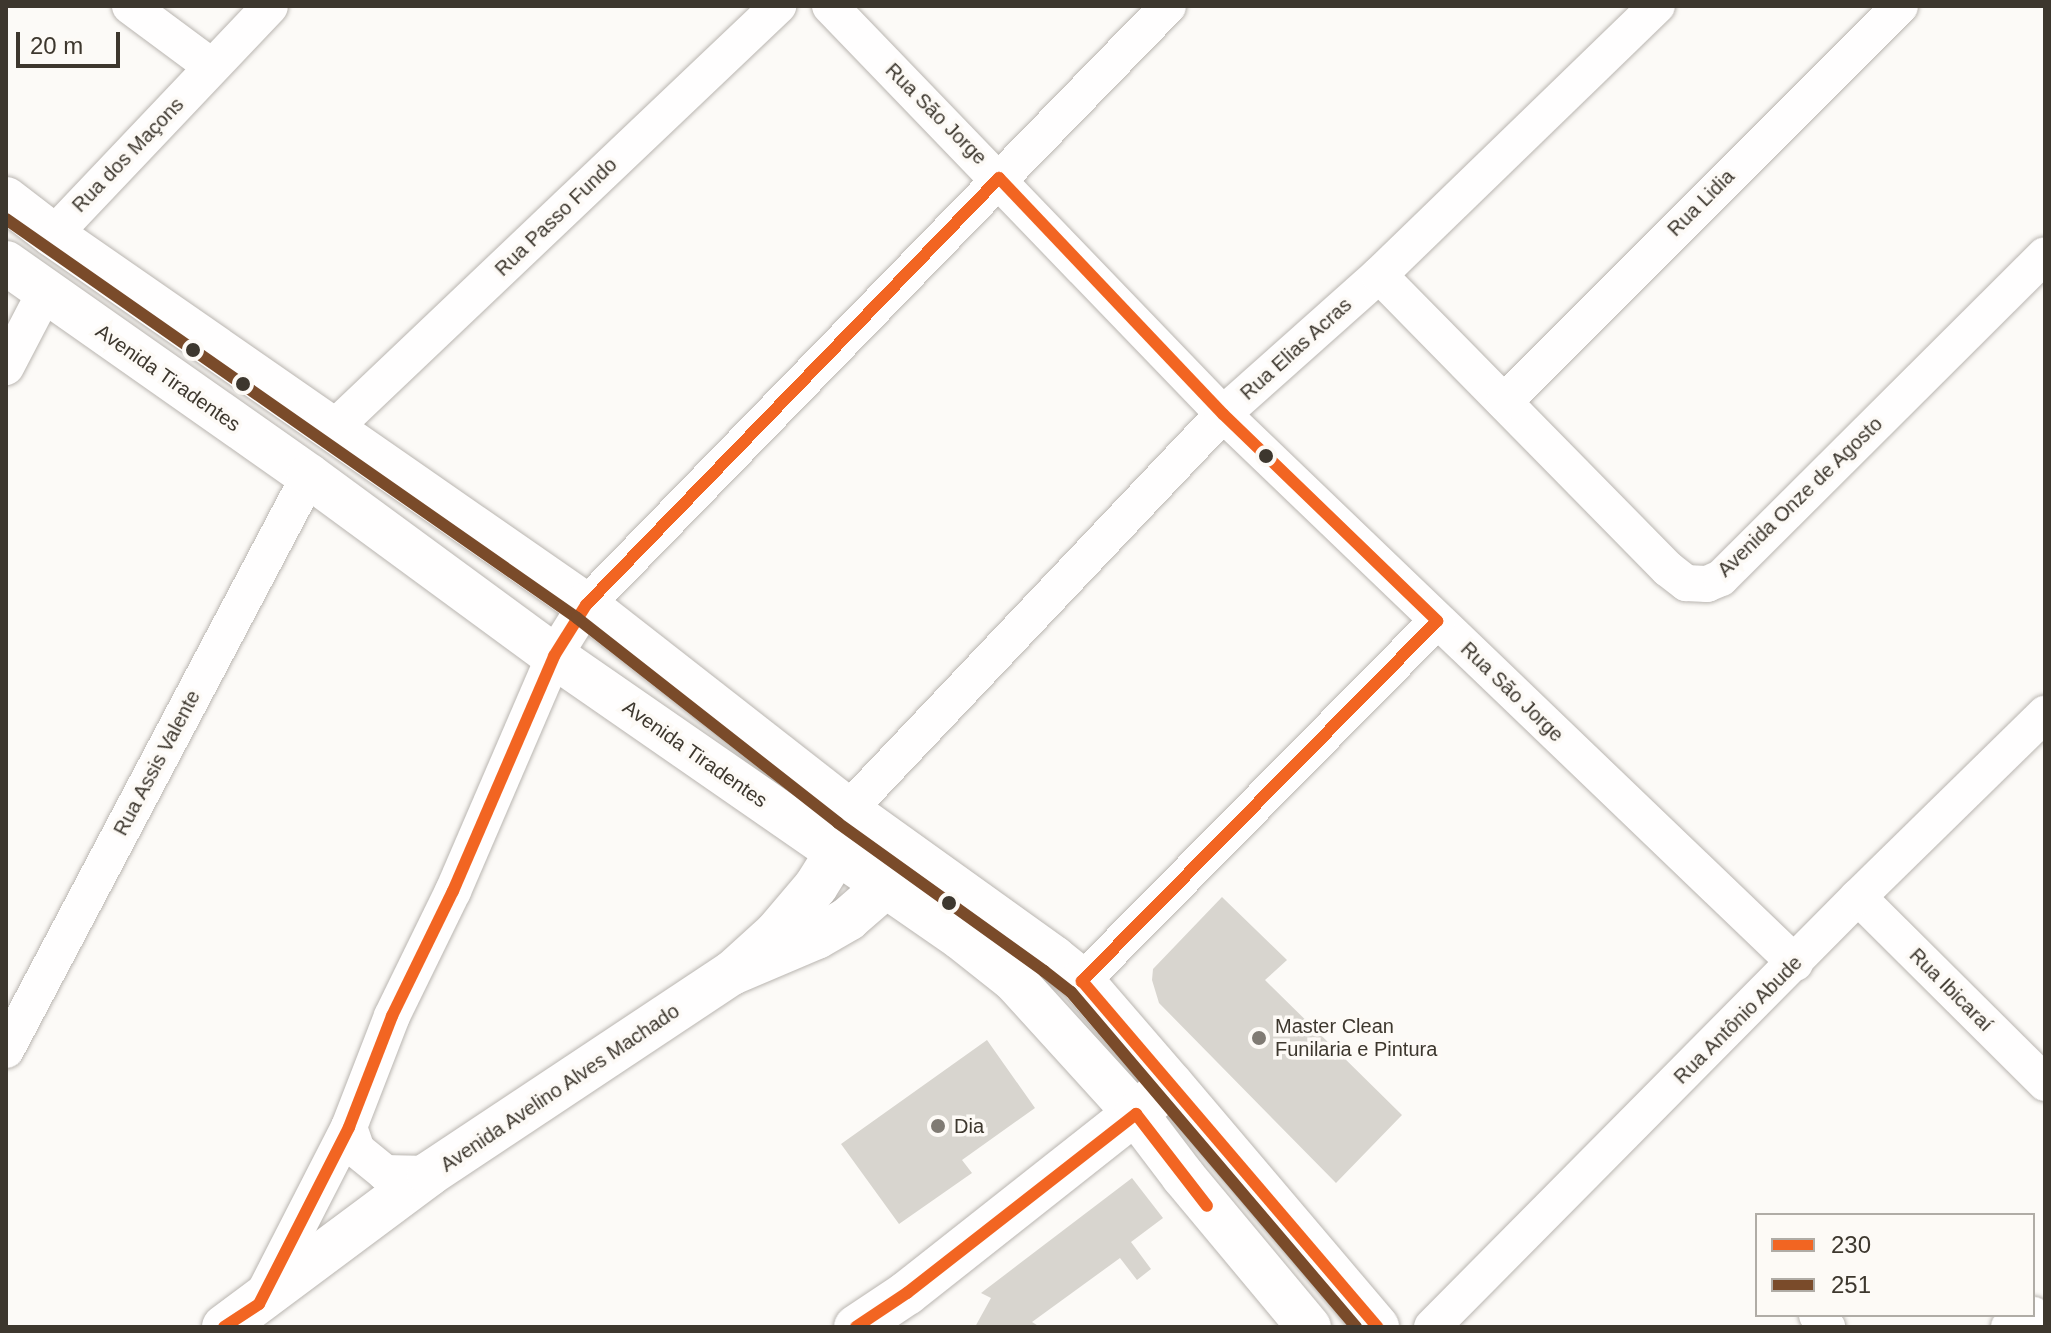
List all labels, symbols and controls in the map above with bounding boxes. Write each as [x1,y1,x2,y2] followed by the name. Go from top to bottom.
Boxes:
[20,16,124,66] scale bar
[30,32,83,59] text: 20 m
[880,58,992,170] street label: Rua São Jorge
[67,93,189,217] street label: Rua dos Maçons
[490,153,622,281] street label: Rua Passo Fundo
[1663,165,1739,241] street label: Rua Lidia
[1235,292,1357,406] street label: Rua Elias Acras
[91,319,245,437] street label: Avenida Tiradentes
[185,342,201,358] unlabelled marker
[235,376,251,392] unlabelled marker
[1712,412,1888,582] street label: Avenida Onze de Agosto
[1258,448,1274,464] unlabelled marker
[1456,637,1568,747] street label: Rua São Jorge
[108,686,206,840] street label: Rua Assis Valente
[618,695,772,813] street label: Avenida Tiradentes
[941,895,957,911] unlabelled marker
[1904,943,1998,1037] street label: Rua Ibicaraí
[1668,950,1808,1090] street label: Rua Antônio Abude
[435,998,685,1178] street label: Avenida Avelino Alves Machado
[1275,1014,1437,1061] place label: Master Clean Funilaria e Pintura
[1250,1029,1268,1047] marker: Master Clean Funilaria e Pintura
[954,1114,984,1138] place label: Dia
[929,1117,947,1135] marker: Dia
[1755,1213,2035,1317] legend
[1831,1231,1871,1258] text: 230
[1831,1271,1871,1298] text: 251

